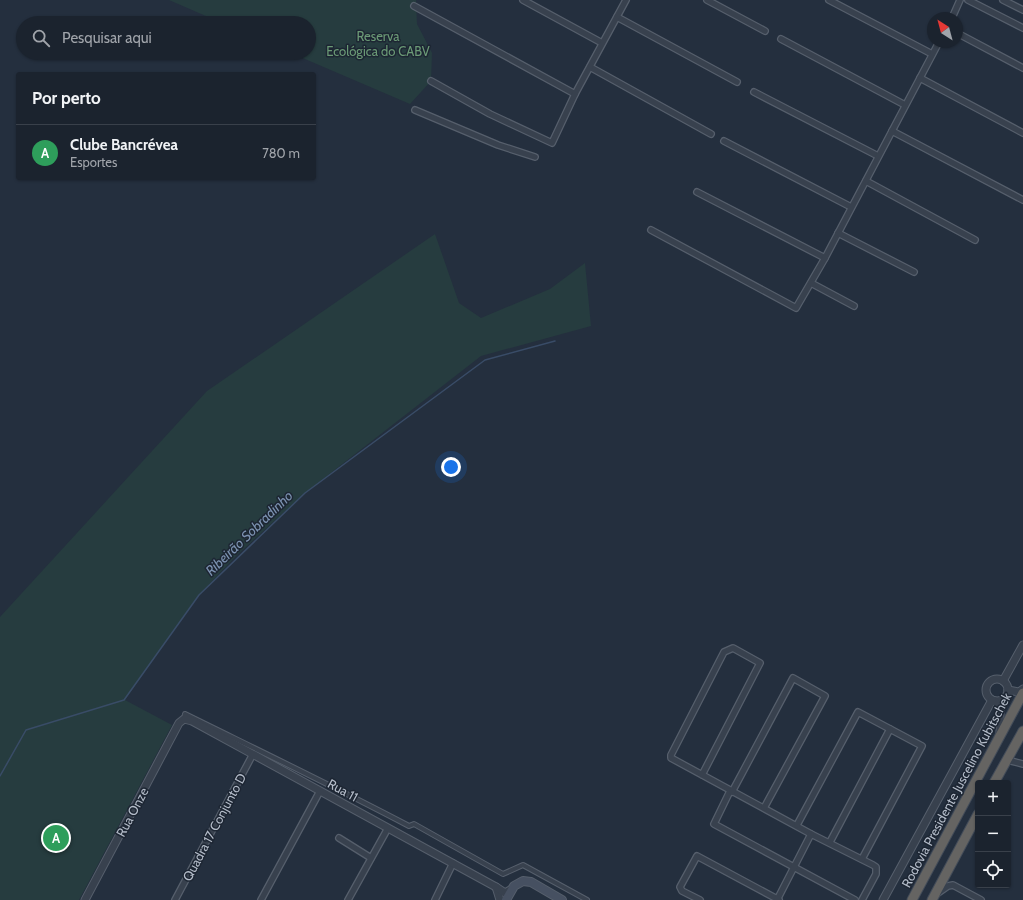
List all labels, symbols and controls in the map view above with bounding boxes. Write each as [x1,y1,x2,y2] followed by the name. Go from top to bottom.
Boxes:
[927,12,963,48] north arrow
[16,16,316,60] search box
[30,27,52,49] icon: search
[326,28,430,59] park label: Reserva Ecológica do CABV
[62,29,152,47] text: Pesquisar aqui
[32,88,101,108] text: Por perto
[70,136,178,154] text: Clube Bancrévea
[41,145,49,161] text: A
[262,145,300,161] text: 780 m
[70,154,117,170] text: Esportes
[441,457,461,477] your location
[201,487,297,579] water label: Ribeirão Sobradinho
[898,690,1014,890] street label: Rodovia Presidente Juscelino Kubitschek
[179,770,250,884] street label: Quadra 17 Conjunto D
[325,775,361,805] street label: Rua 11
[975,780,1011,888] map controls
[975,780,1011,816] button: +
[112,784,152,839] street label: Rua Onze
[975,816,1011,852] button: −
[43,823,69,853] pin: A
[975,852,1011,888] button: locate

